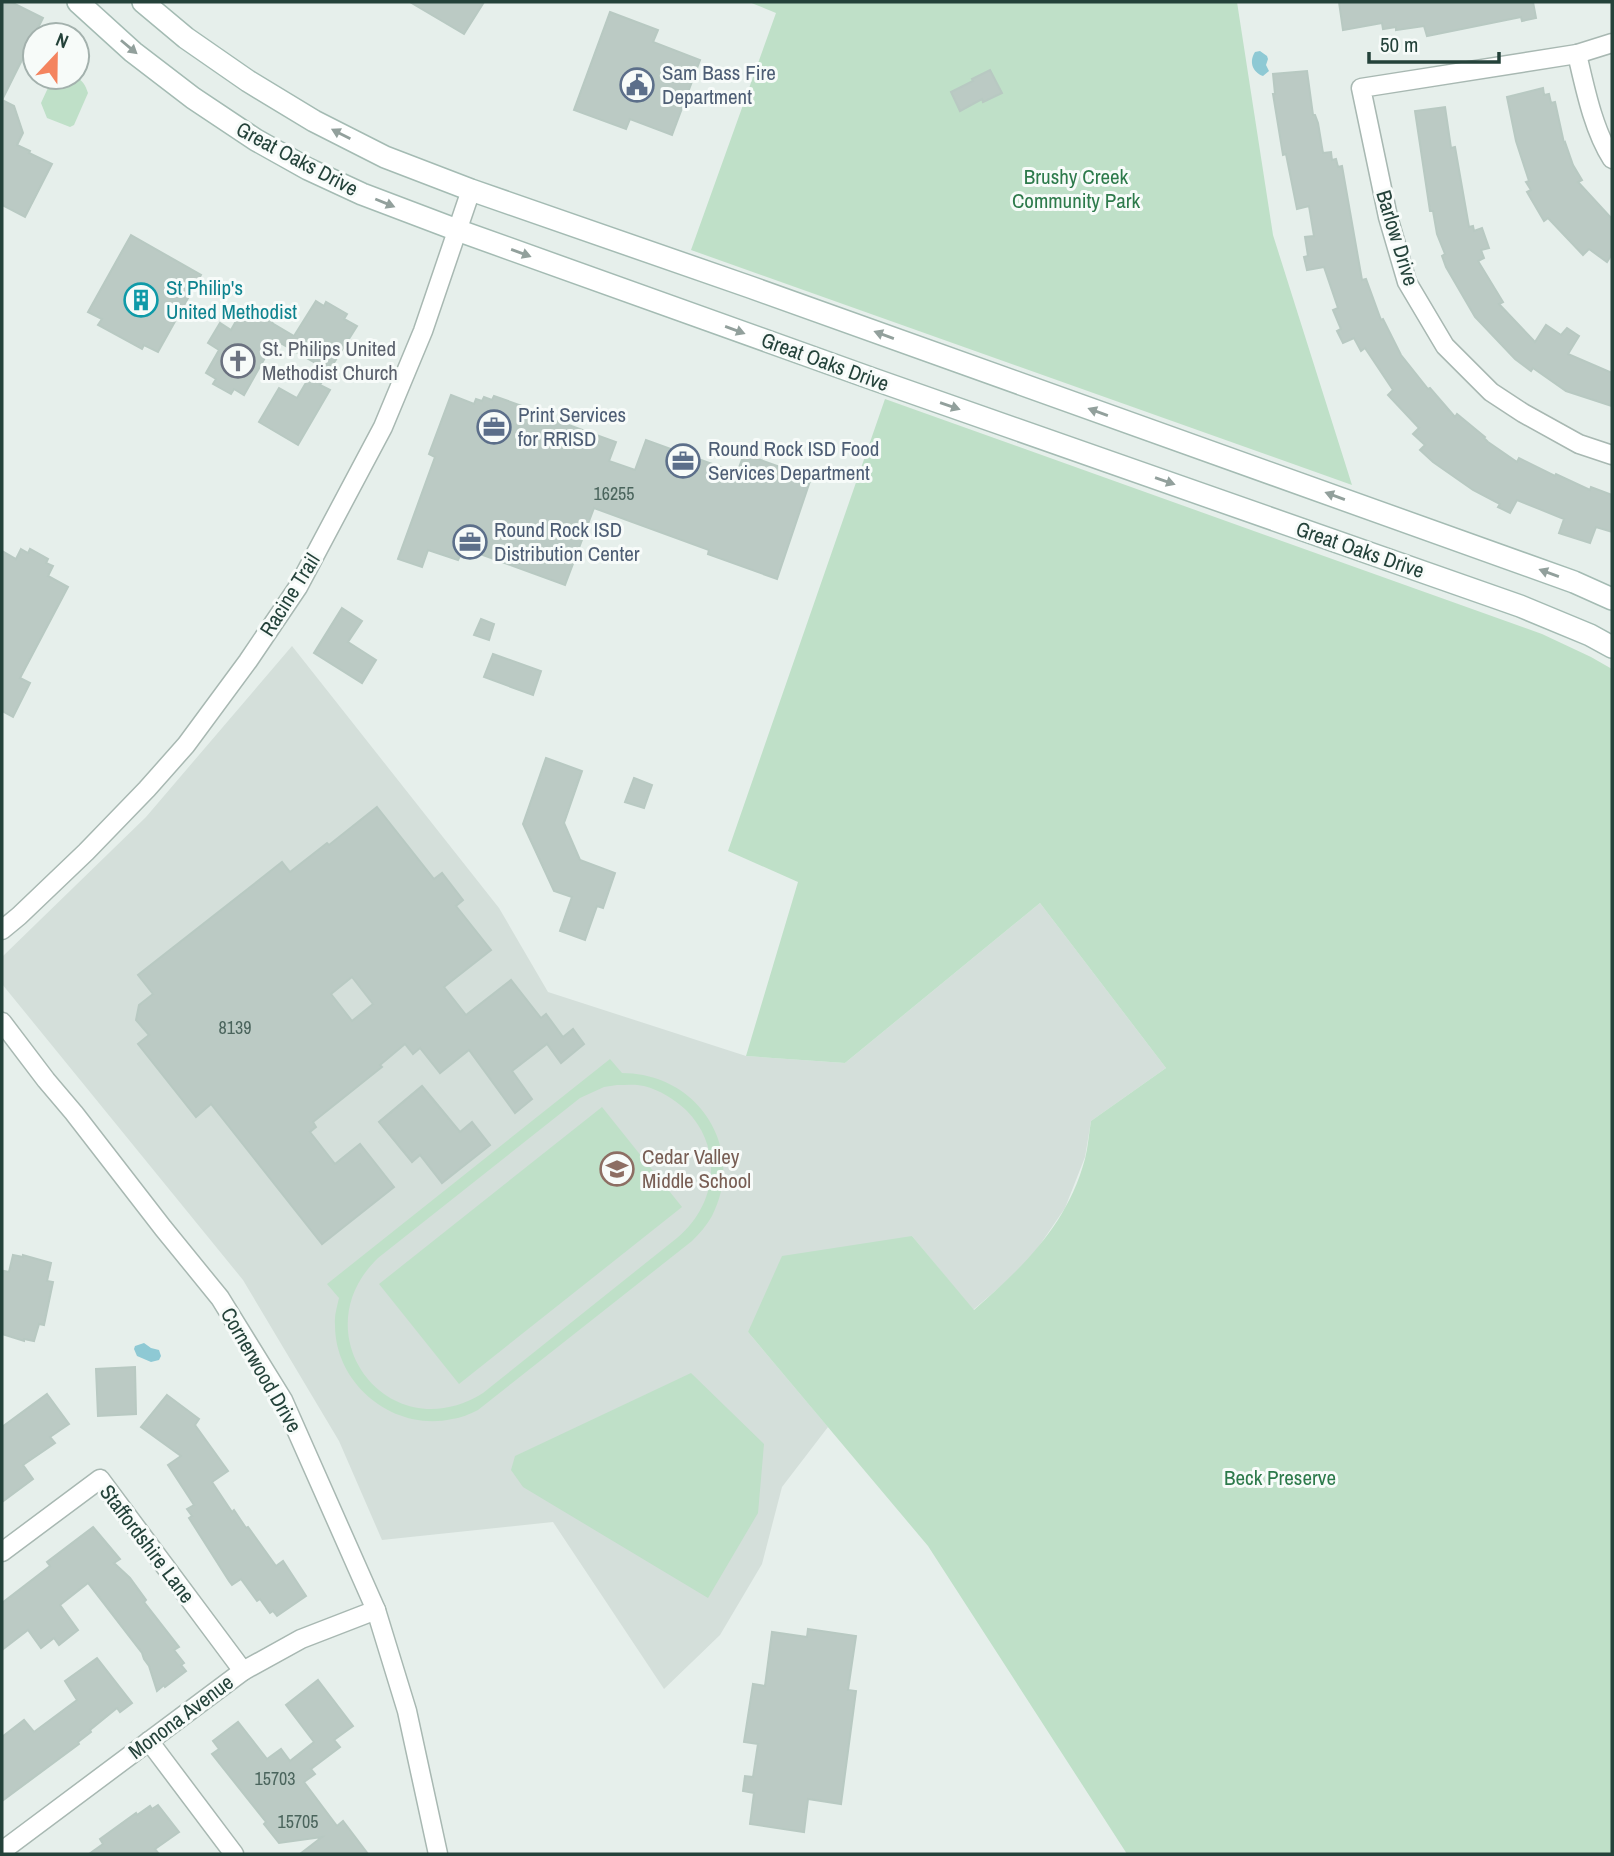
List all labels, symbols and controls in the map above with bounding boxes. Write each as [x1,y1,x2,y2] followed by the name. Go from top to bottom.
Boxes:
[21,21,91,91] north arrow
[1369,21,1498,65] scale bar
[52,26,72,54] text: N
[1380,30,1418,59] text: 50 m
[119,40,137,55] one-way arrow
[662,58,776,111] place label: Sam Bass Fire Department
[618,66,656,104] public building icon: Sam Bass Fire Department
[231,114,363,203] street label: Great Oaks Drive
[331,129,351,140] one-way arrow
[1012,162,1140,215] park label: Brushy Creek Community Park
[1369,186,1426,289] street label: Barlow Drive
[374,198,395,209] one-way arrow
[511,248,532,259] one-way arrow
[166,273,297,326] place label: St Philip's United Methodist
[122,281,160,319] building icon: St Philip's United Methodist
[725,325,746,336] one-way arrow
[757,325,893,398] street label: Great Oaks Drive
[873,329,894,340] one-way arrow
[262,334,398,387] place label: St. Philips United Methodist Church
[219,342,257,380] church icon: St. Philips United Methodist Church
[518,400,626,453] place label: Print Services for RRISD
[939,401,960,412] one-way arrow
[1087,406,1108,417] one-way arrow
[475,408,513,446] office icon: Print Services for RRISD
[708,434,879,487] place label: Round Rock ISD Food Services Department
[664,442,702,480] office icon: Round Rock ISD Food Services Department
[1154,476,1175,487] one-way arrow
[593,481,635,506] house number: 16255
[1325,491,1346,502] one-way arrow
[1292,514,1428,585] street label: Great Oaks Drive
[494,515,640,568] place label: Round Rock ISD Distribution Center
[451,523,489,561] office icon: Round Rock ISD Distribution Center
[253,548,326,642] street label: Racine Trail
[1539,567,1560,578] one-way arrow
[219,1015,251,1040] house number: 8139
[642,1142,751,1195] place label: Cedar Valley Middle School
[598,1150,636,1188] school or university icon: Cedar Valley Middle School
[214,1302,309,1437] street label: Cornerwood Drive
[1224,1463,1336,1492] park label: Beck Preserve
[93,1479,202,1609] street label: Staffordshire Lane
[122,1668,239,1766] street label: Monona Avenue
[254,1766,296,1791] house number: 15703
[277,1809,319,1834] house number: 15705

